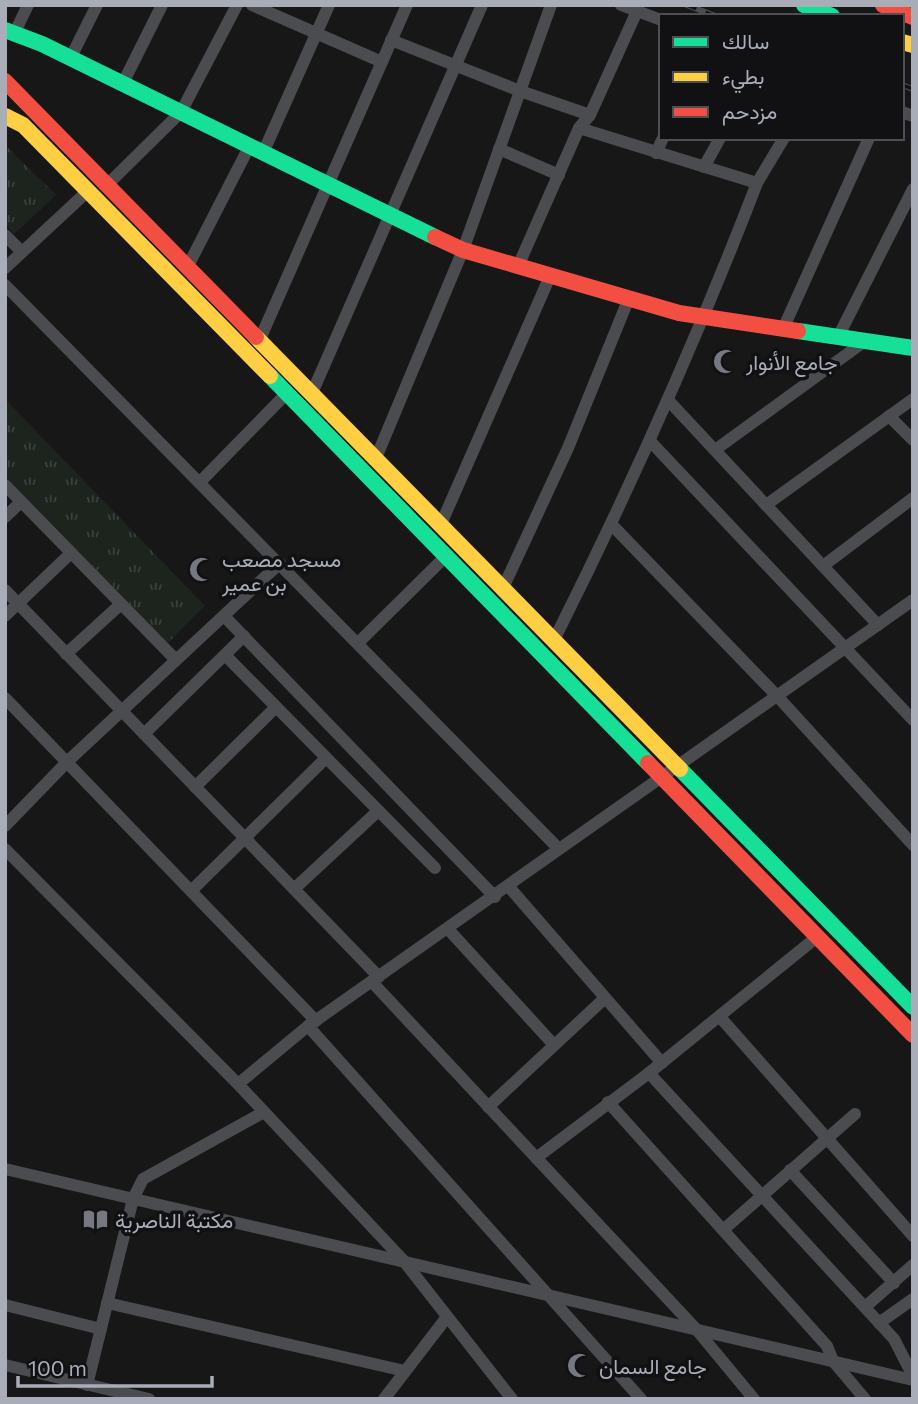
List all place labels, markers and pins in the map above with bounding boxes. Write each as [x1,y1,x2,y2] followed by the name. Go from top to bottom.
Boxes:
[712,347,740,375] mosque icon: جامع الأنوار
[745,349,838,377] place label: جامع الأنوار
[221,546,341,597] place label: مسجد مصعب بن عمير
[188,556,216,584] mosque icon: مسجد مصعب بن عمير
[81,1205,109,1233] library icon: مكتبة الناصرية
[115,1207,233,1234] place label: مكتبة الناصرية
[565,1351,593,1379] mosque icon: جامع السمان
[599,1353,707,1381] place label: جامع السمان

